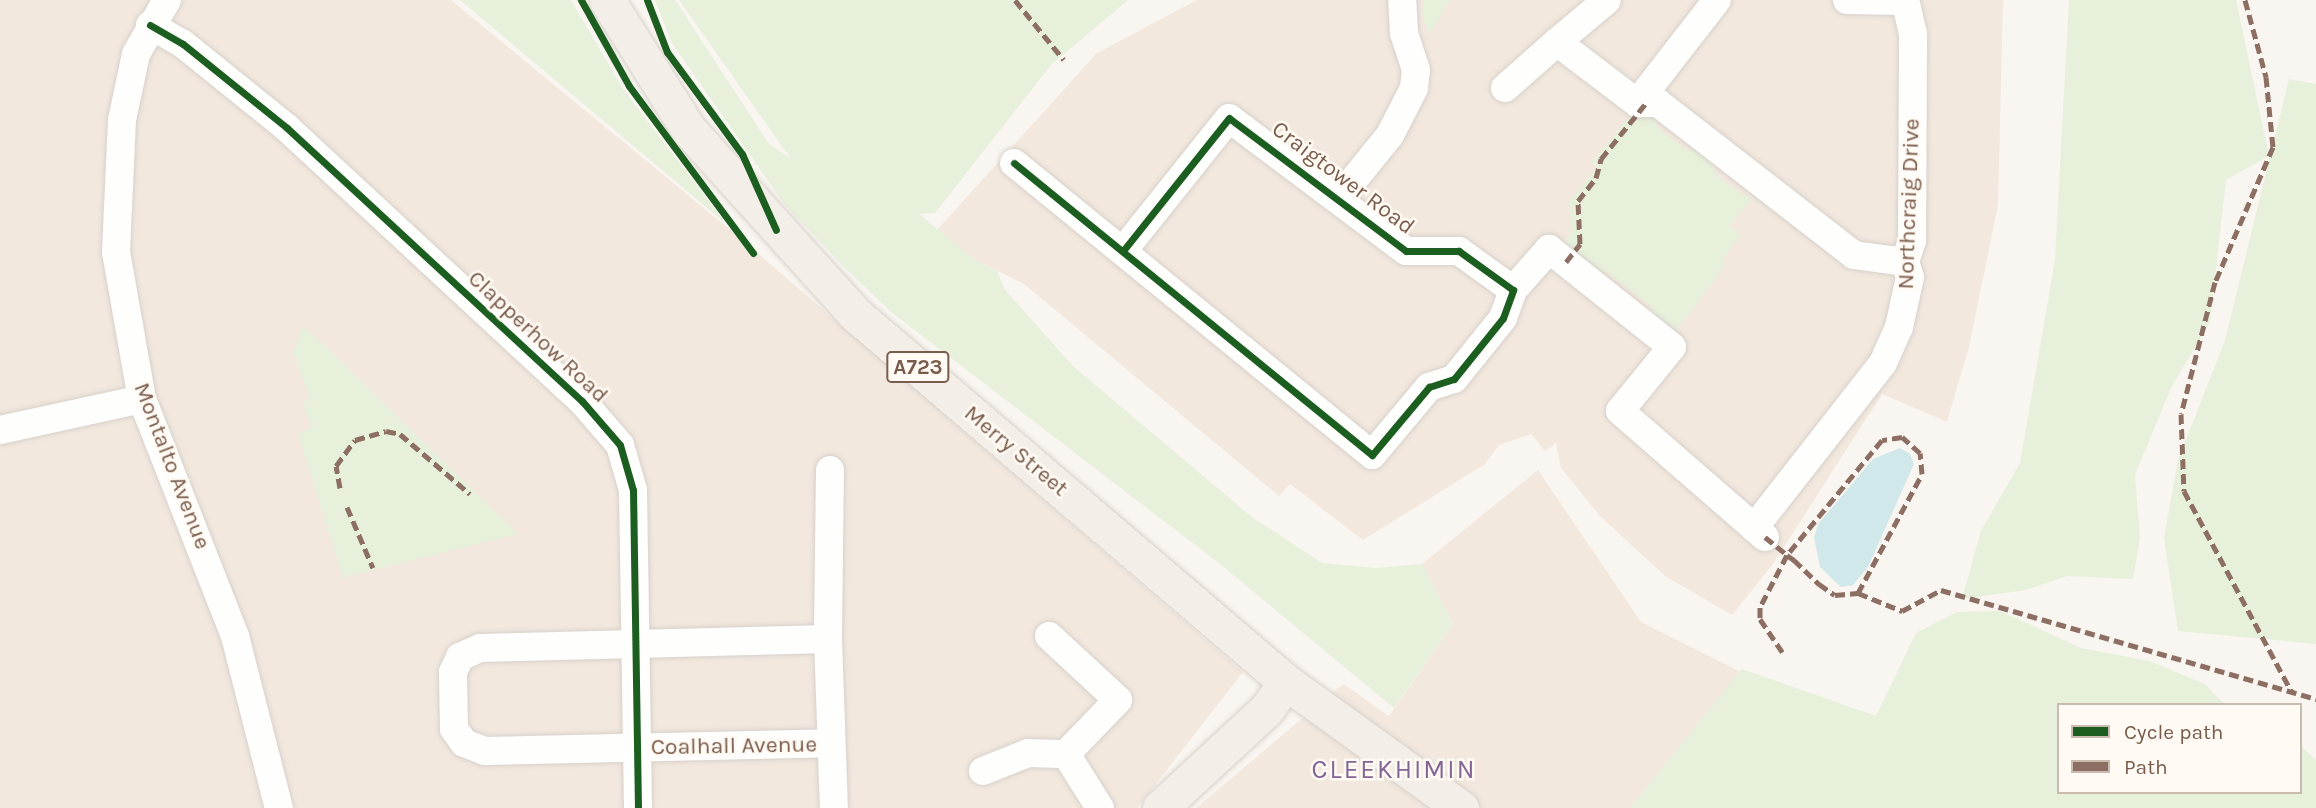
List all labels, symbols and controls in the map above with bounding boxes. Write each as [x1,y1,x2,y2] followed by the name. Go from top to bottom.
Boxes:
[1266,115,1420,241] street label: Craigtower Road
[1892,118,1926,290] street label: Northcraig Drive
[462,265,614,409] street label: Clapperhow Road
[885,350,951,384] road number: A723
[128,379,216,553] street label: Montalto Avenue
[958,400,1074,502] street label: Merry Street
[2057,703,2302,794] legend
[2124,720,2224,744] text: Cycle path
[651,731,817,761] street label: Coalhall Avenue
[1313,754,1475,786] district label: CLEEKHIMIN
[2124,755,2168,779] text: Path

